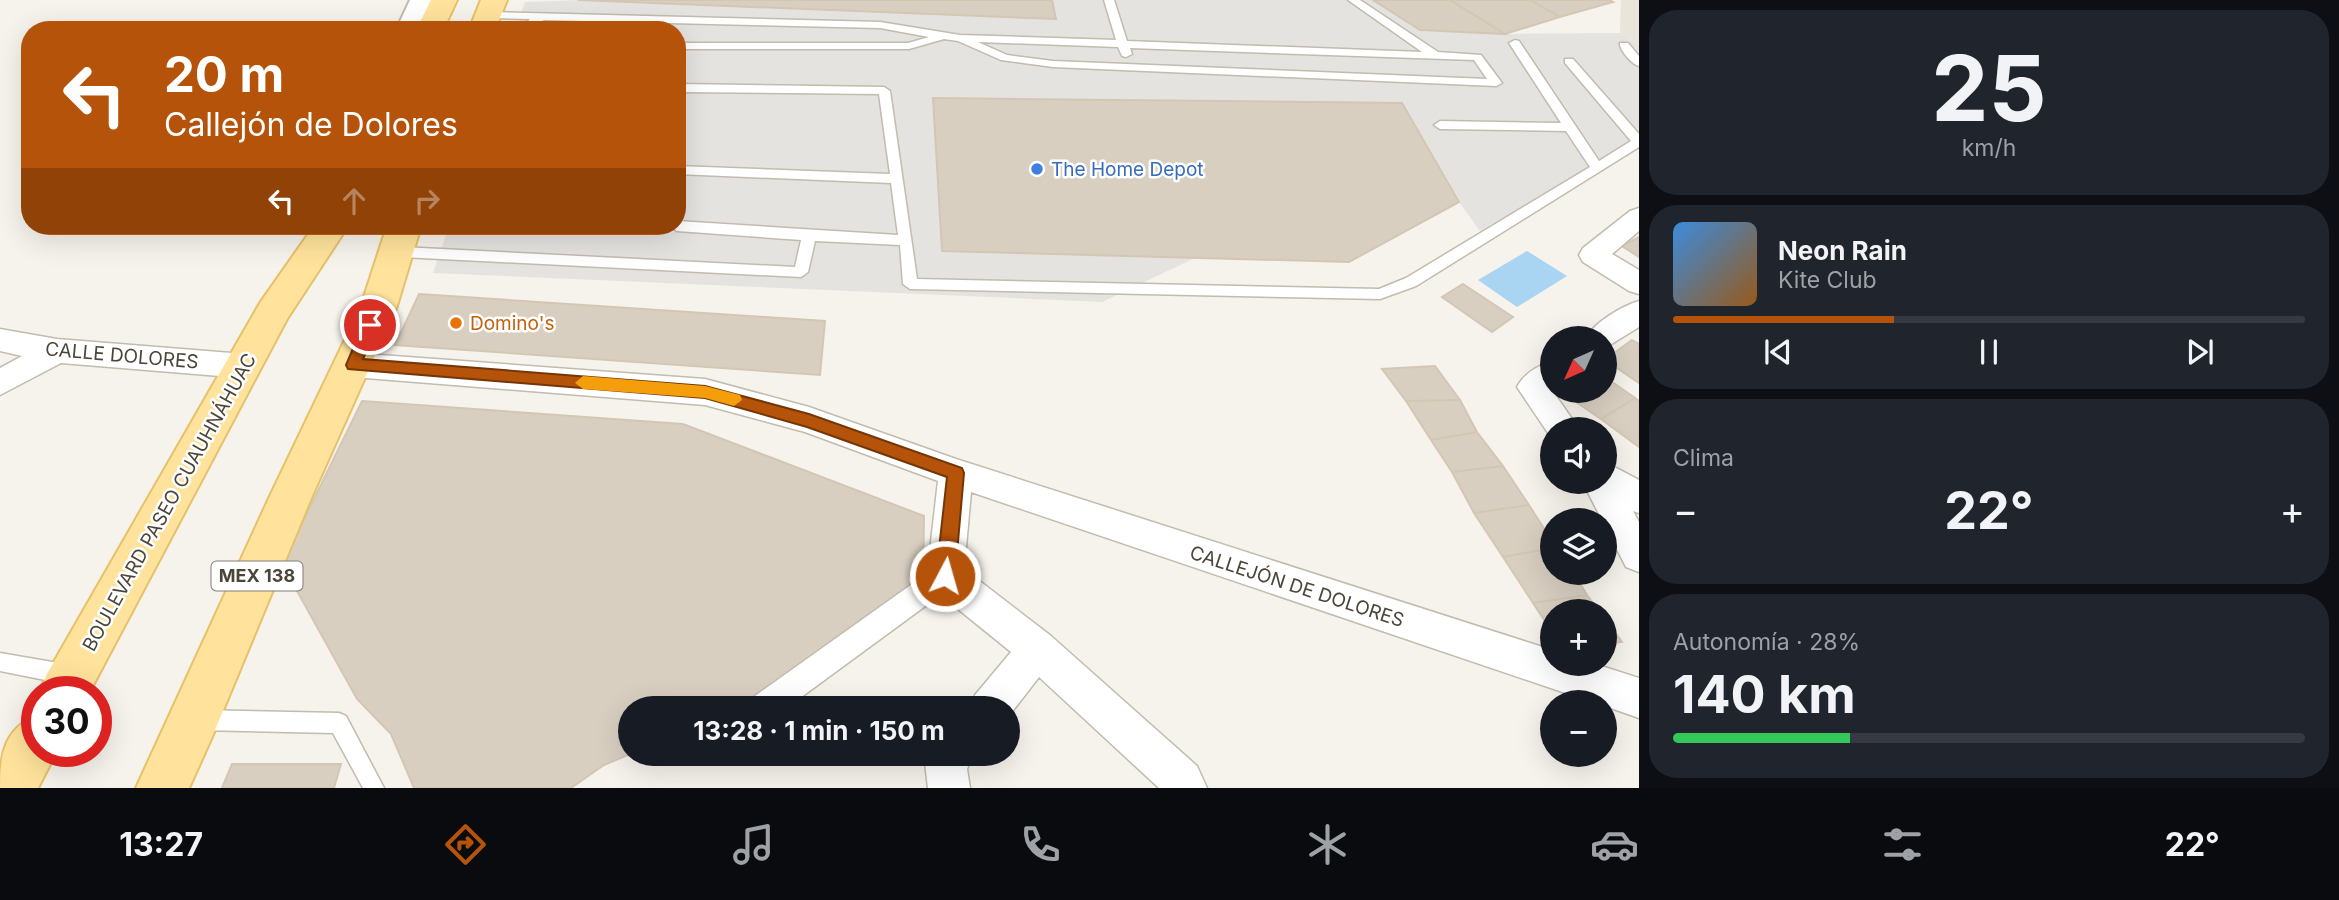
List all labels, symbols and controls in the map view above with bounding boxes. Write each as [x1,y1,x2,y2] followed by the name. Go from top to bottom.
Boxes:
[1931,33,2047,143] text: 25
[164,45,284,104] text: 20 m
[49,49,140,140] icon: left
[164,105,458,144] text: Callejón de Dolores
[1962,134,2016,162] text: km/h
[1051,158,1204,181] place label: The Home Depot
[1029,161,1045,177] marker: The Home Depot
[262,182,300,220] icon: left
[335,182,373,220] icon: ahead
[408,182,446,220] icon: right
[1778,235,1907,266] text: Neon Rain
[1778,266,1877,294] text: Kite Club
[340,295,400,355] pin
[351,306,389,344] icon: arrive
[470,312,554,335] place label: Domino's
[448,315,464,331] marker: Domino's
[1540,326,1617,402] north arrow
[1540,326,1617,767] map controls
[1759,333,1797,371] icon: previous
[1970,333,2008,371] icon: pause
[2181,333,2219,371] icon: next
[44,337,200,374] street label: CALLE DOLORES
[77,349,261,655] street label: BOULEVARD PASEO CUAUHNÁHUAC
[1540,417,1617,494] button: sound
[1673,444,1734,472] text: Clima
[1944,479,2034,542] text: 22°
[1673,487,1698,533] text: −
[2280,487,2305,533] text: +
[1540,508,1617,585] button: layers
[908,539,982,613] position arrow
[1187,541,1407,632] street label: CALLEJÓN DE DOLORES
[212,562,302,590] road number: MEX 138
[1540,599,1617,676] button: +
[1673,628,1860,656] text: Autonomía · 28%
[1673,663,1856,726] text: 140 km
[21,676,112,767] speed limit sign: 30
[1540,690,1617,767] button: −
[693,715,945,746] text: 13:28 · 1 min · 150 m
[441,820,490,869] icon: directions
[729,820,778,869] icon: music
[1016,820,1065,869] icon: phone
[1303,820,1352,869] icon: climate
[1590,820,1639,869] icon: car
[1878,820,1927,869] icon: filters
[119,825,203,864] text: 13:27
[2165,825,2220,864] text: 22°

